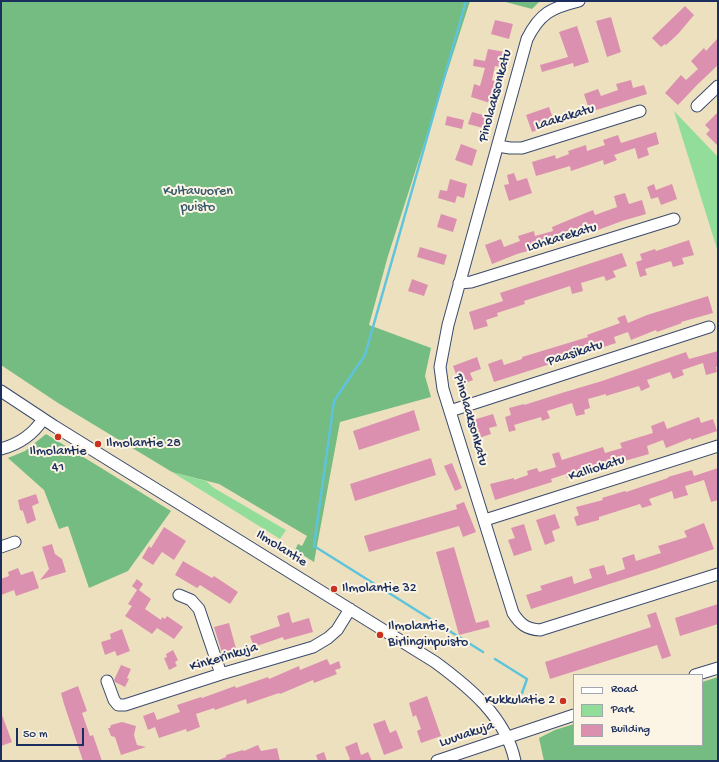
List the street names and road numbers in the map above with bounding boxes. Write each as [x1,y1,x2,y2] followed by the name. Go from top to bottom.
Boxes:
[476,48,516,144] street label: Pinolaaksonkatu
[533,101,597,135] street label: Laakakatu
[525,219,599,257] street label: Lohkarekatu
[545,337,605,371] street label: Paasikatu
[449,372,491,468] street label: Pinolaaksonkatu
[567,452,627,486] street label: Kalliokatu
[252,527,310,571] street label: Ilmolantie
[188,640,260,676] street label: Kinkerinkuja
[437,718,497,752] street label: Luuvakuja

